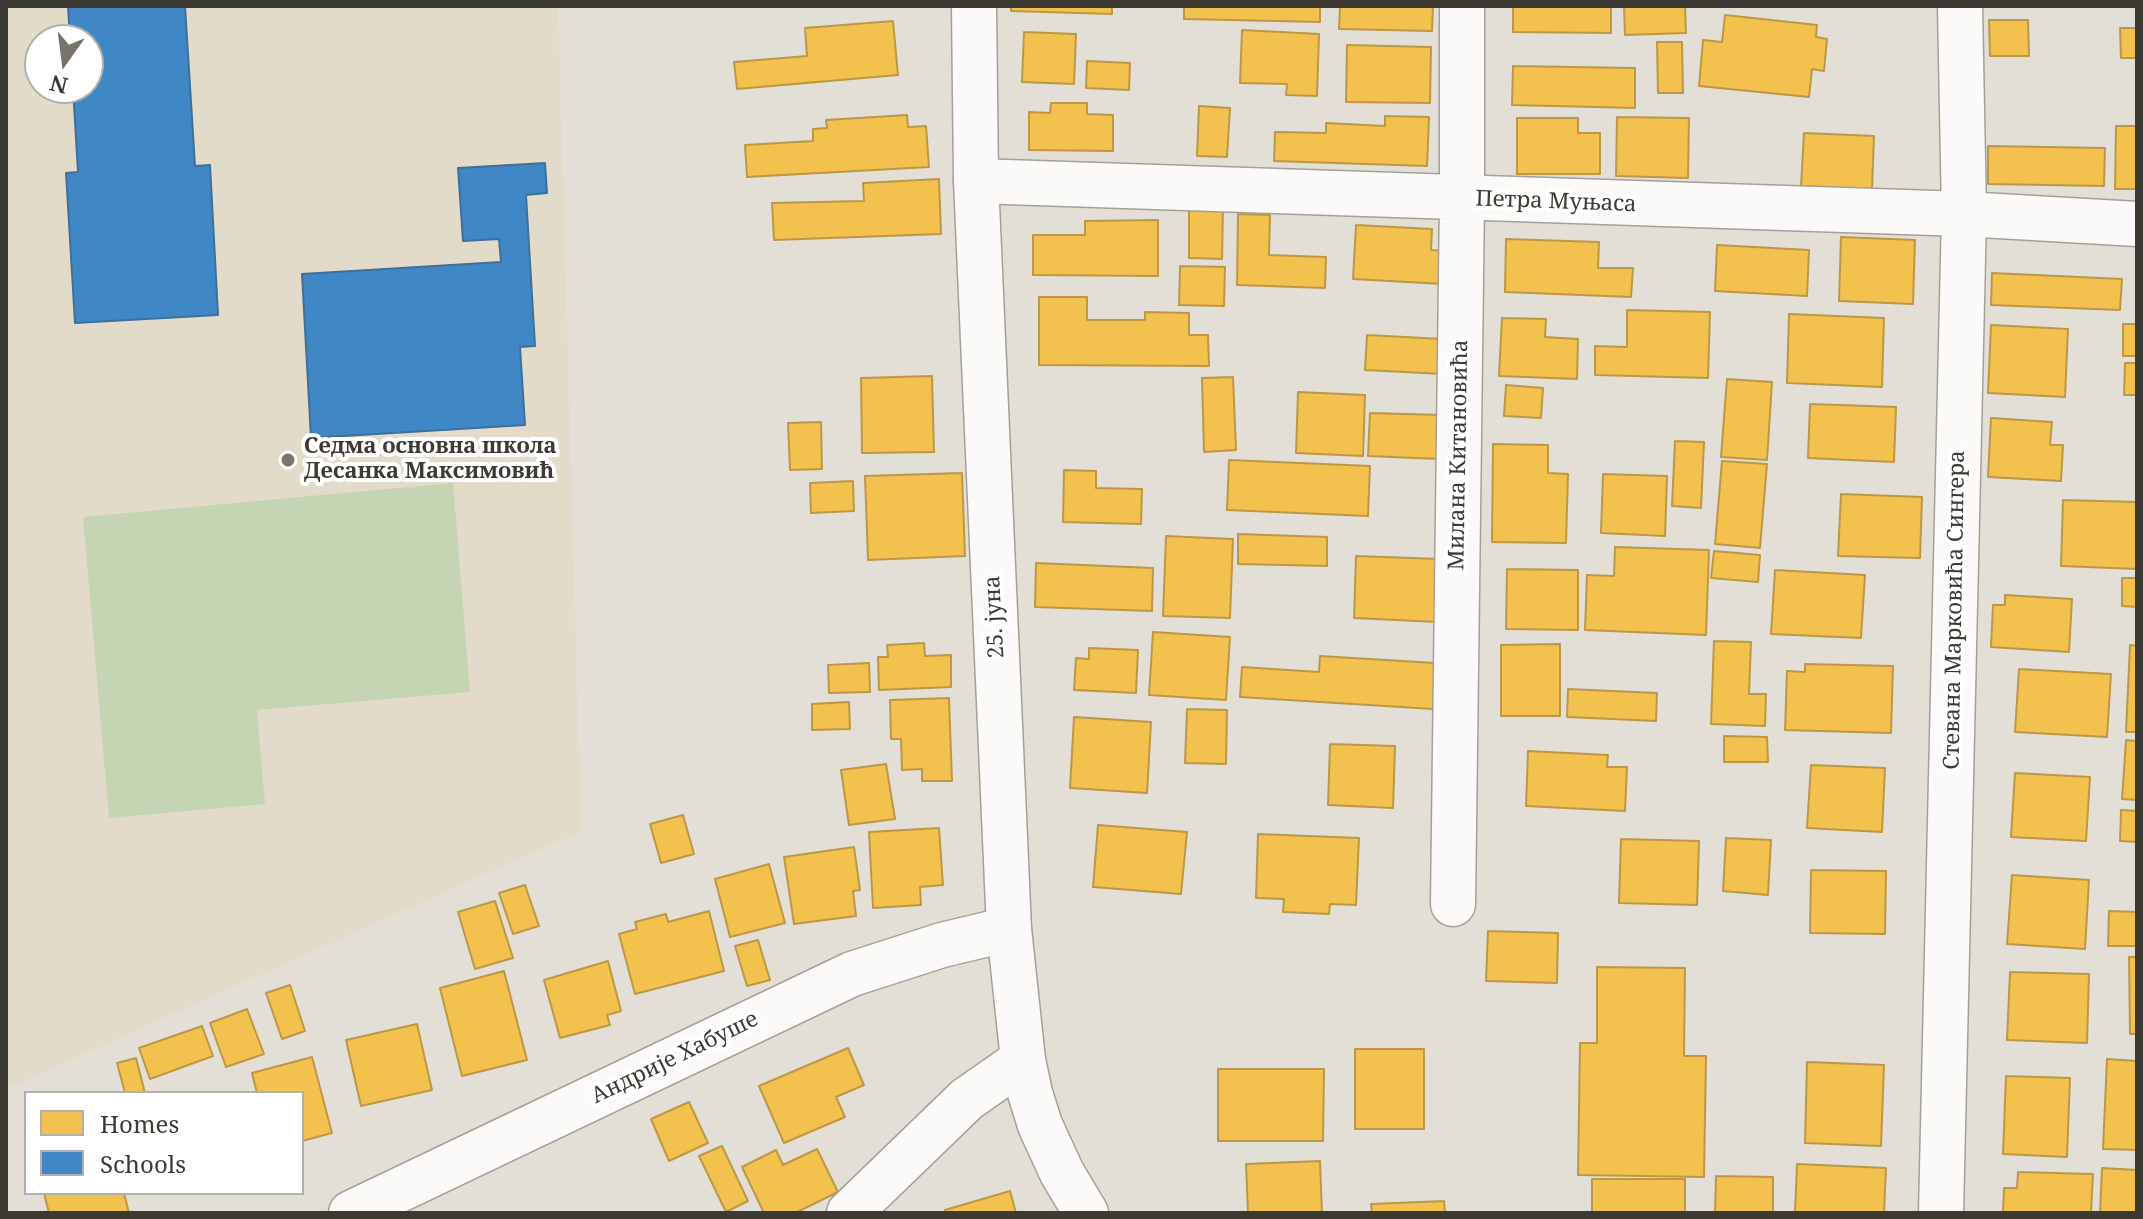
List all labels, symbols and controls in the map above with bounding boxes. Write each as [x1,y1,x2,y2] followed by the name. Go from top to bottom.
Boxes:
[24,24,104,104] north arrow
[47,69,71,102] text: N
[1475,186,1637,218] street label: Петра Муњаса
[1444,339,1474,571] street label: Милана Китановића
[304,434,557,486] place label: Седма основна школа Десанка Максимовић
[1939,450,1971,770] street label: Стевана Марковића Сингера
[279,451,297,469] marker: Седма основна школа Десанка Максимовић
[980,575,1010,659] street label: 25. јуна
[587,1006,763,1110] street label: Андрије Хабуше
[24,1091,304,1195] legend
[100,1107,179,1140] text: Homes
[100,1147,186,1180] text: Schools

